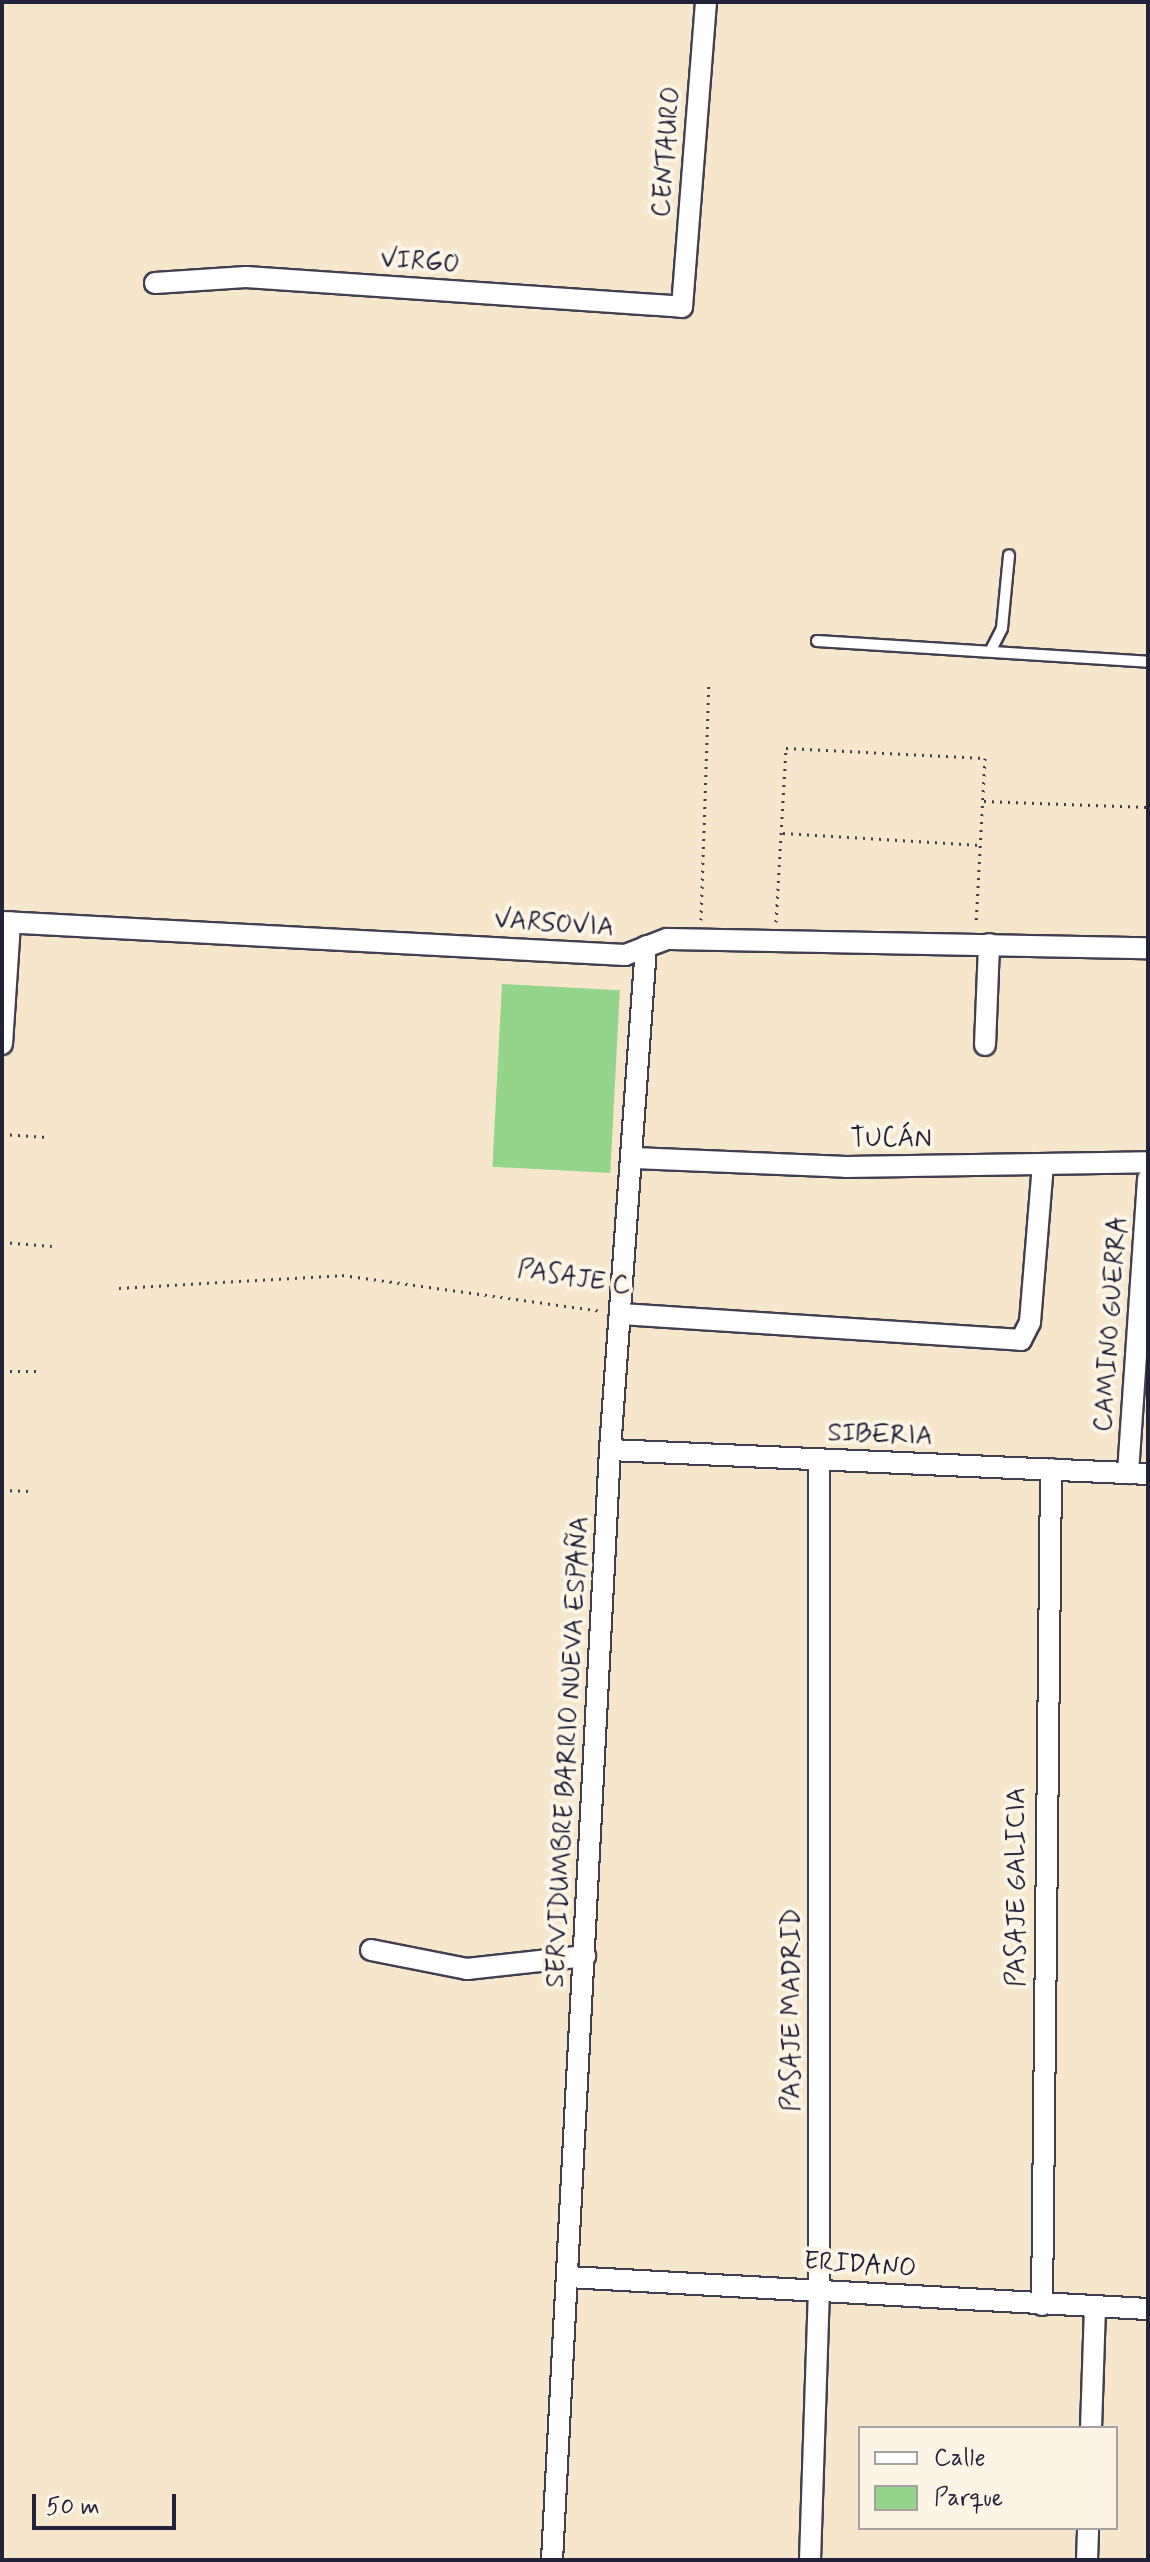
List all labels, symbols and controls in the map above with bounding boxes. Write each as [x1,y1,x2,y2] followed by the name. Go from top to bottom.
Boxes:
[647,85,689,219] street label: CENTAURO
[379,245,461,281] street label: VIRGO
[493,905,615,945] street label: VARSOVIA
[850,1124,932,1156] street label: TUCÁN
[1089,1215,1135,1433] street label: CAMINO GUERRA
[515,1255,633,1303] street label: PASAJE C
[827,1419,933,1453] street label: SIBERIA
[541,1513,597,1991] street label: SERVIDUMBRE BARRIO NUEVA ESPAÑA
[1002,1787,1034,1987] street label: PASAJE GALICIA
[777,1908,809,2112] street label: PASAJE MADRID
[803,2247,917,2285] street label: ERIDANO
[858,2426,1118,2530] legend
[934,2443,986,2474] text: Calle
[36,2478,180,2528] scale bar
[934,2483,1003,2514] text: Parque
[46,2492,100,2523] text: 50 m

